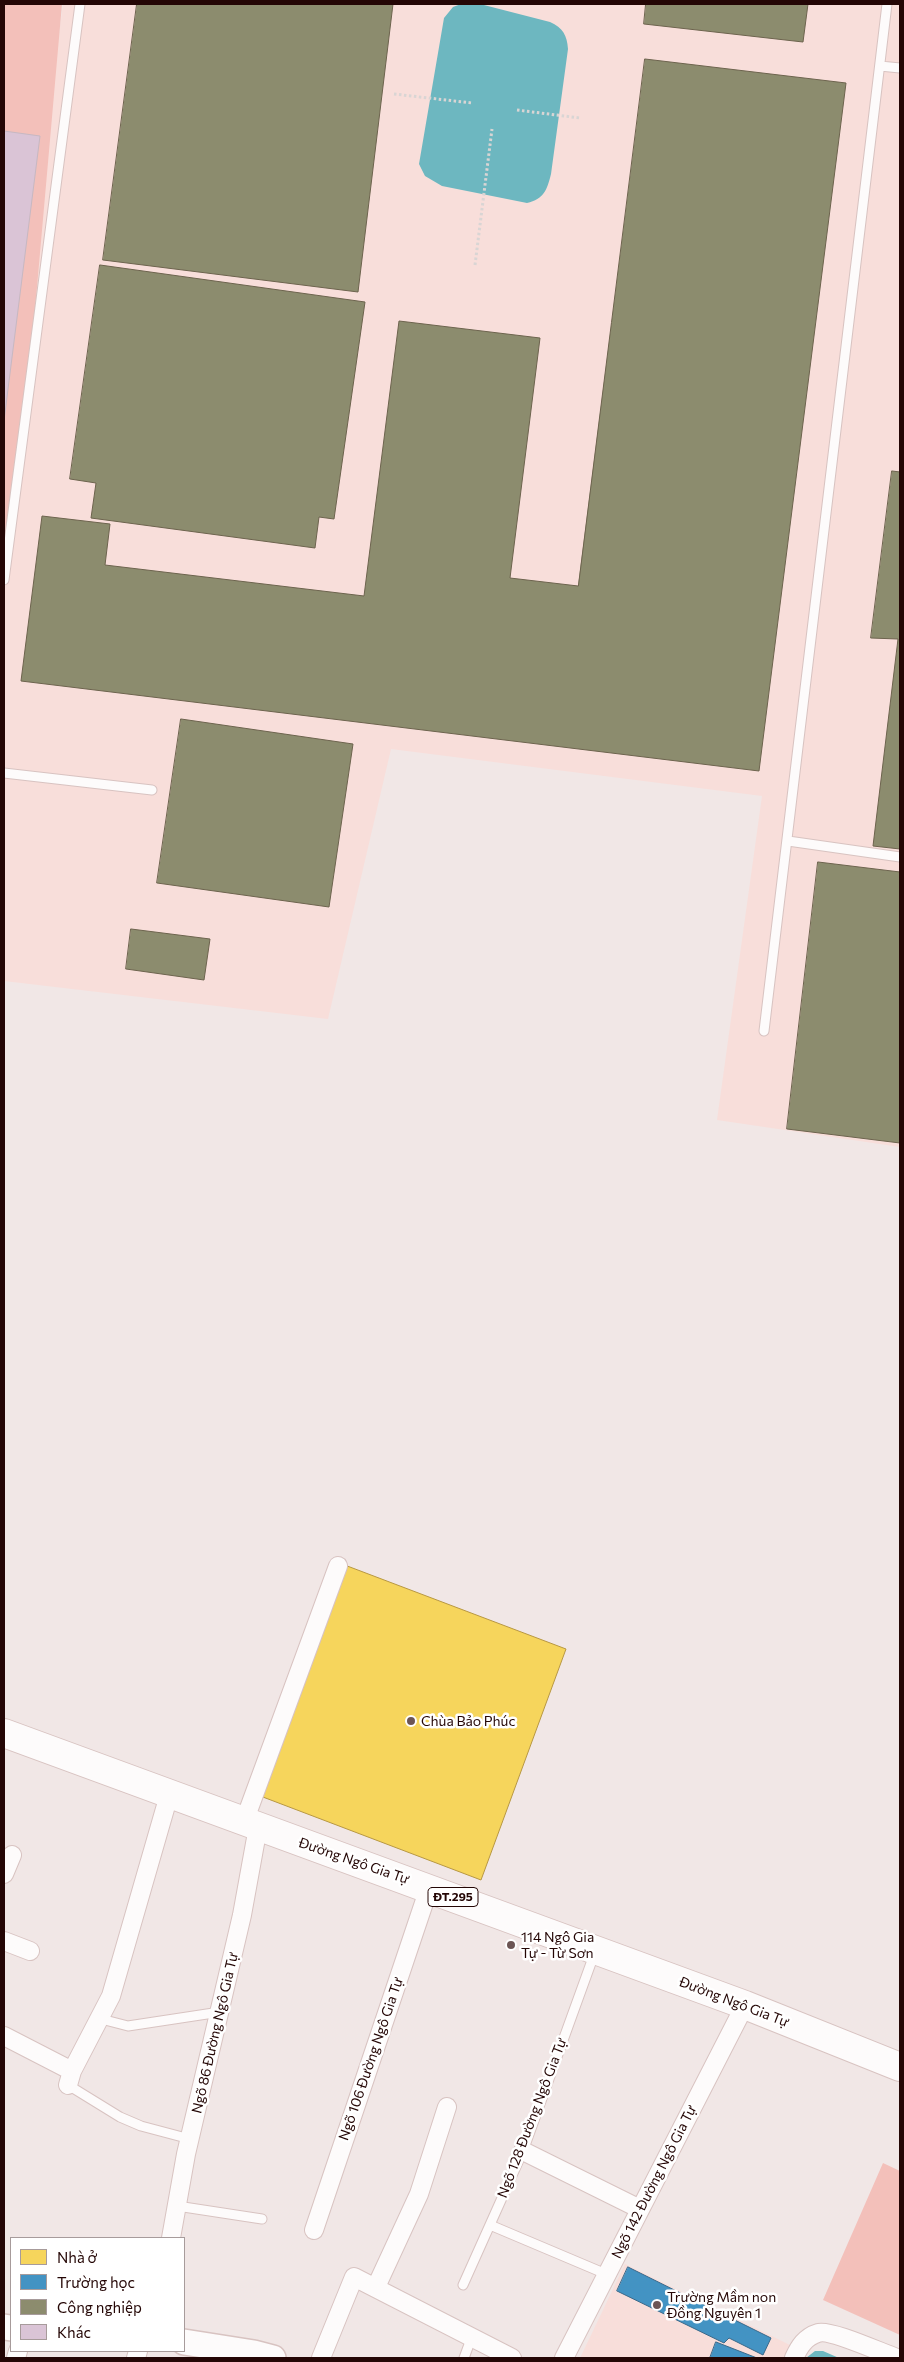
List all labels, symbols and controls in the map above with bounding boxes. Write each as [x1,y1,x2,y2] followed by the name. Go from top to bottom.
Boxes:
[421,1713,515,1729] place label: Chùa Bảo Phúc
[405,1715,417,1727] marker: Chùa Bảo Phúc
[296,1834,412,1888] street label: Đường Ngô Gia Tự
[428,1888,478,1906] road number: ĐT.295
[521,1929,594,1961] place label: 114 Ngô Gia Tự - Từ Sơn
[505,1939,517,1951] marker: 114 Ngô Gia Tự - Từ Sơn
[188,1951,242,2115] street label: Ngõ 86 Đường Ngô Gia Tự
[677,1973,791,2031] street label: Đường Ngô Gia Tự
[335,1975,407,2143] street label: Ngõ 106 Đường Ngô Gia Tự
[494,2036,570,2200] street label: Ngõ 128 Đường Ngô Gia Tự
[608,2103,700,2261] street label: Ngõ 142 Đường Ngô Gia Tự
[10,2237,185,2352] legend
[57,2248,97,2266] text: Nhà ở
[57,2273,135,2291] text: Trường học
[667,2289,776,2322] place label: Trường Mầm non Đồng Nguyên 1
[57,2298,142,2316] text: Công nghiệp
[651,2299,663,2311] marker: Trường Mầm non Đồng Nguyên 1
[57,2323,91,2341] text: Khác

